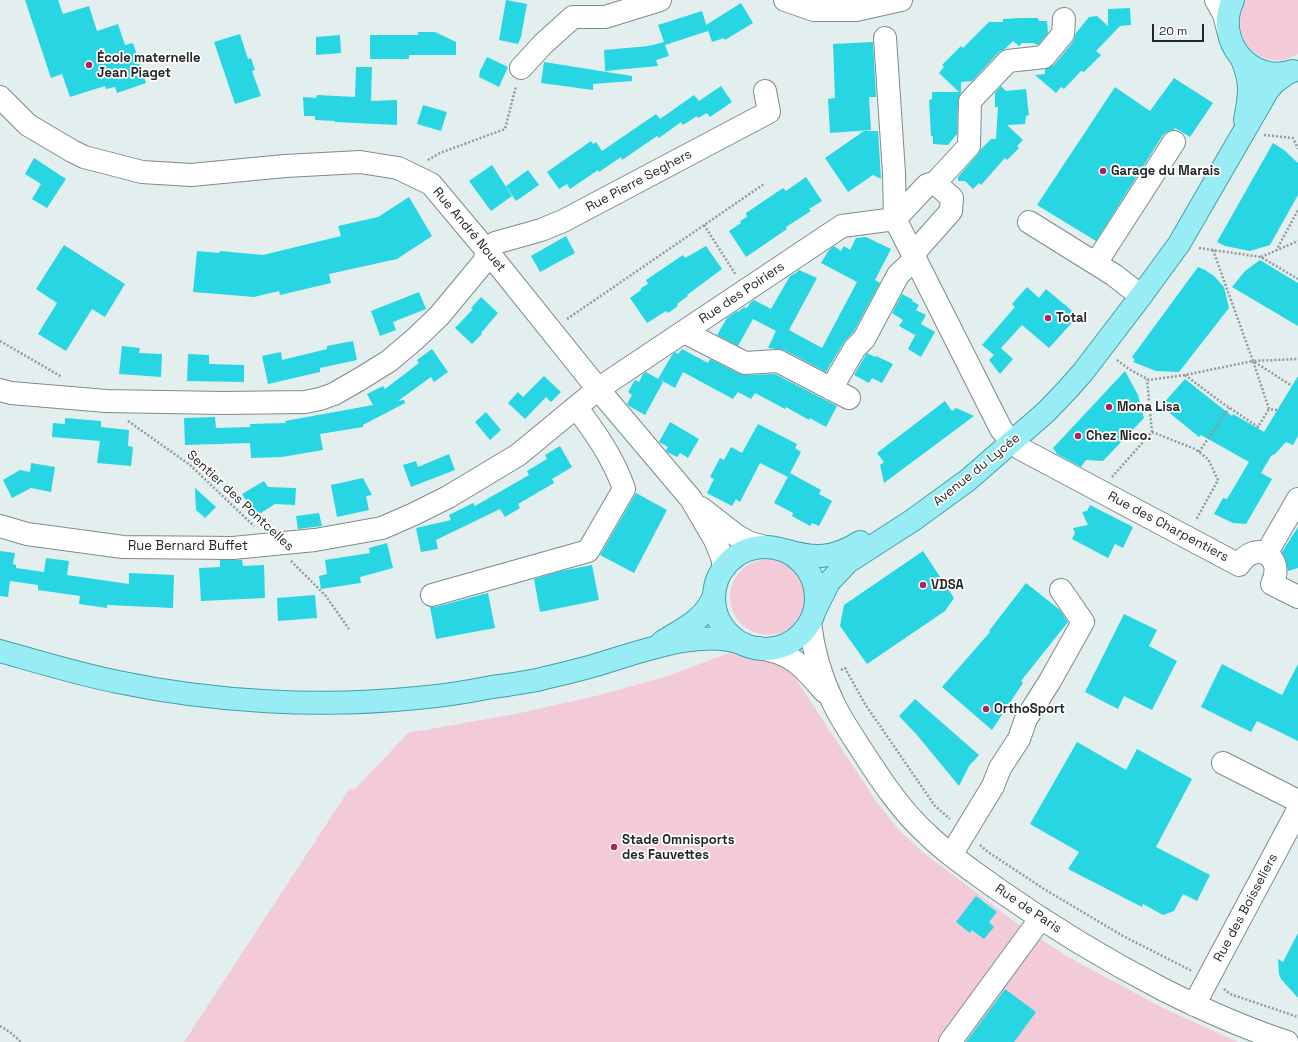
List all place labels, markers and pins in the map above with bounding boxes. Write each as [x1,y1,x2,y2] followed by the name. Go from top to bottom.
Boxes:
[97,50,200,81] place label: École maternelle Jean Piaget
[84,60,94,70] marker: École maternelle Jean Piaget
[1111,163,1220,179] place label: Garage du Marais
[1098,166,1108,176] marker: Garage du Marais
[1056,310,1087,326] place label: Total
[1043,313,1053,323] marker: Total
[1117,399,1180,415] place label: Mona Lisa
[1104,402,1114,412] marker: Mona Lisa
[1086,428,1151,444] place label: Chez Nico.
[1073,431,1083,441] marker: Chez Nico.
[931,577,964,593] place label: VDSA
[918,580,928,590] marker: VDSA
[994,701,1065,717] place label: OrthoSport
[981,704,991,714] marker: OrthoSport
[622,832,735,863] place label: Stade Omnisports des Fauvettes
[609,842,619,852] marker: Stade Omnisports des Fauvettes

